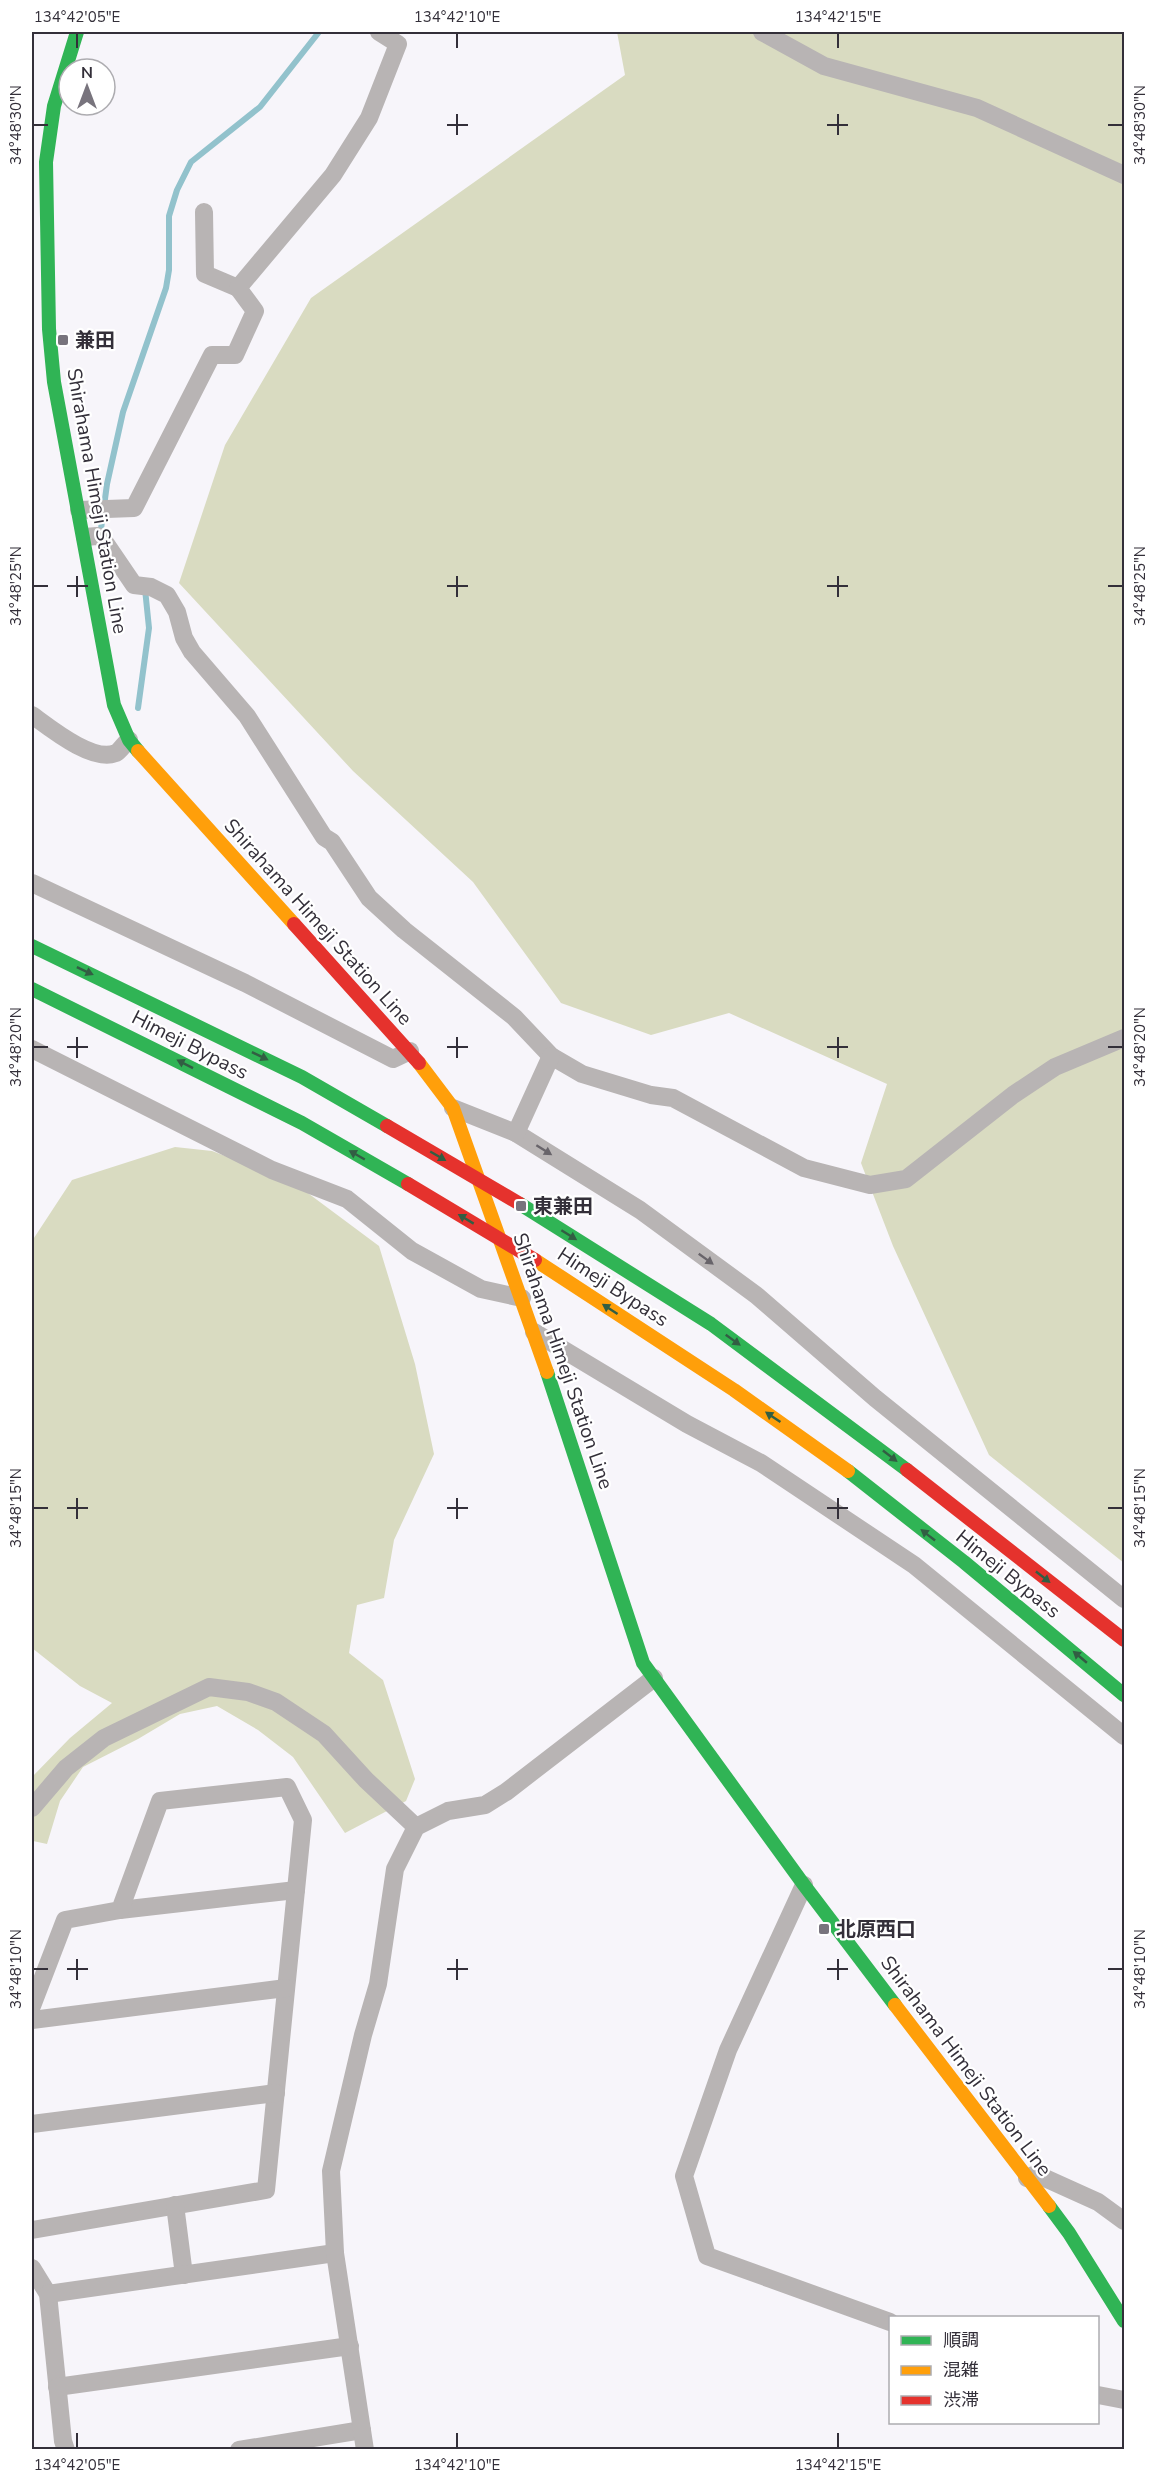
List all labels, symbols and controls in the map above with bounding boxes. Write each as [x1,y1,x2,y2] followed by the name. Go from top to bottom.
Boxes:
[34,7,120,27] text: 134°42'05"E
[414,7,500,27] text: 134°42'10"E
[795,7,881,27] text: 134°42'15"E
[57,57,117,117] north arrow
[81,62,93,84] text: N
[6,85,26,165] text: 34°48'30"N
[1130,85,1150,165] text: 34°48'30"N
[75,327,115,354] place label: 兼田
[56,333,70,347] marker: 兼田
[60,366,134,636] street label: Shirahama Himeji Station Line
[6,546,26,626] text: 34°48'25"N
[1130,546,1150,626] text: 34°48'25"N
[218,813,418,1031] street label: Shirahama Himeji Station Line
[76,966,93,975] one-way arrow
[127,1004,253,1086] street label: Himeji Bypass
[6,1007,26,1087] text: 34°48'20"N
[1130,1007,1150,1087] text: 34°48'20"N
[251,1052,268,1061] one-way arrow
[176,1059,193,1069] one-way arrow
[536,1145,552,1156] one-way arrow
[348,1150,365,1160] one-way arrow
[430,1151,447,1161] one-way arrow
[533,1193,593,1220] place label: 東兼田
[514,1199,528,1213] marker: 東兼田
[457,1214,474,1224] one-way arrow
[506,1229,620,1493] street label: Shirahama Himeji Station Line
[561,1230,577,1241] one-way arrow
[552,1241,674,1333] street label: Himeji Bypass
[699,1252,714,1264] one-way arrow
[603,1303,619,1315] one-way arrow
[726,1334,741,1346] one-way arrow
[765,1411,781,1423] one-way arrow
[882,1450,898,1463] one-way arrow
[6,1468,26,1548] text: 34°48'15"N
[1130,1468,1150,1548] text: 34°48'15"N
[950,1523,1066,1625] street label: Himeji Bypass
[920,1528,936,1541] one-way arrow
[1036,1570,1051,1582] one-way arrow
[1073,1651,1088,1664] one-way arrow
[836,1916,916,1943] place label: 北原西口
[817,1922,831,1936] marker: 北原西口
[6,1929,26,2009] text: 34°48'10"N
[1130,1929,1150,2009] text: 34°48'10"N
[874,1950,1058,2182] street label: Shirahama Himeji Station Line
[889,2316,1099,2424] legend
[943,2328,979,2352] text: 順調
[943,2358,979,2382] text: 混雑
[943,2388,979,2412] text: 渋滞
[34,2455,120,2475] text: 134°42'05"E
[414,2455,500,2475] text: 134°42'10"E
[795,2455,881,2475] text: 134°42'15"E

